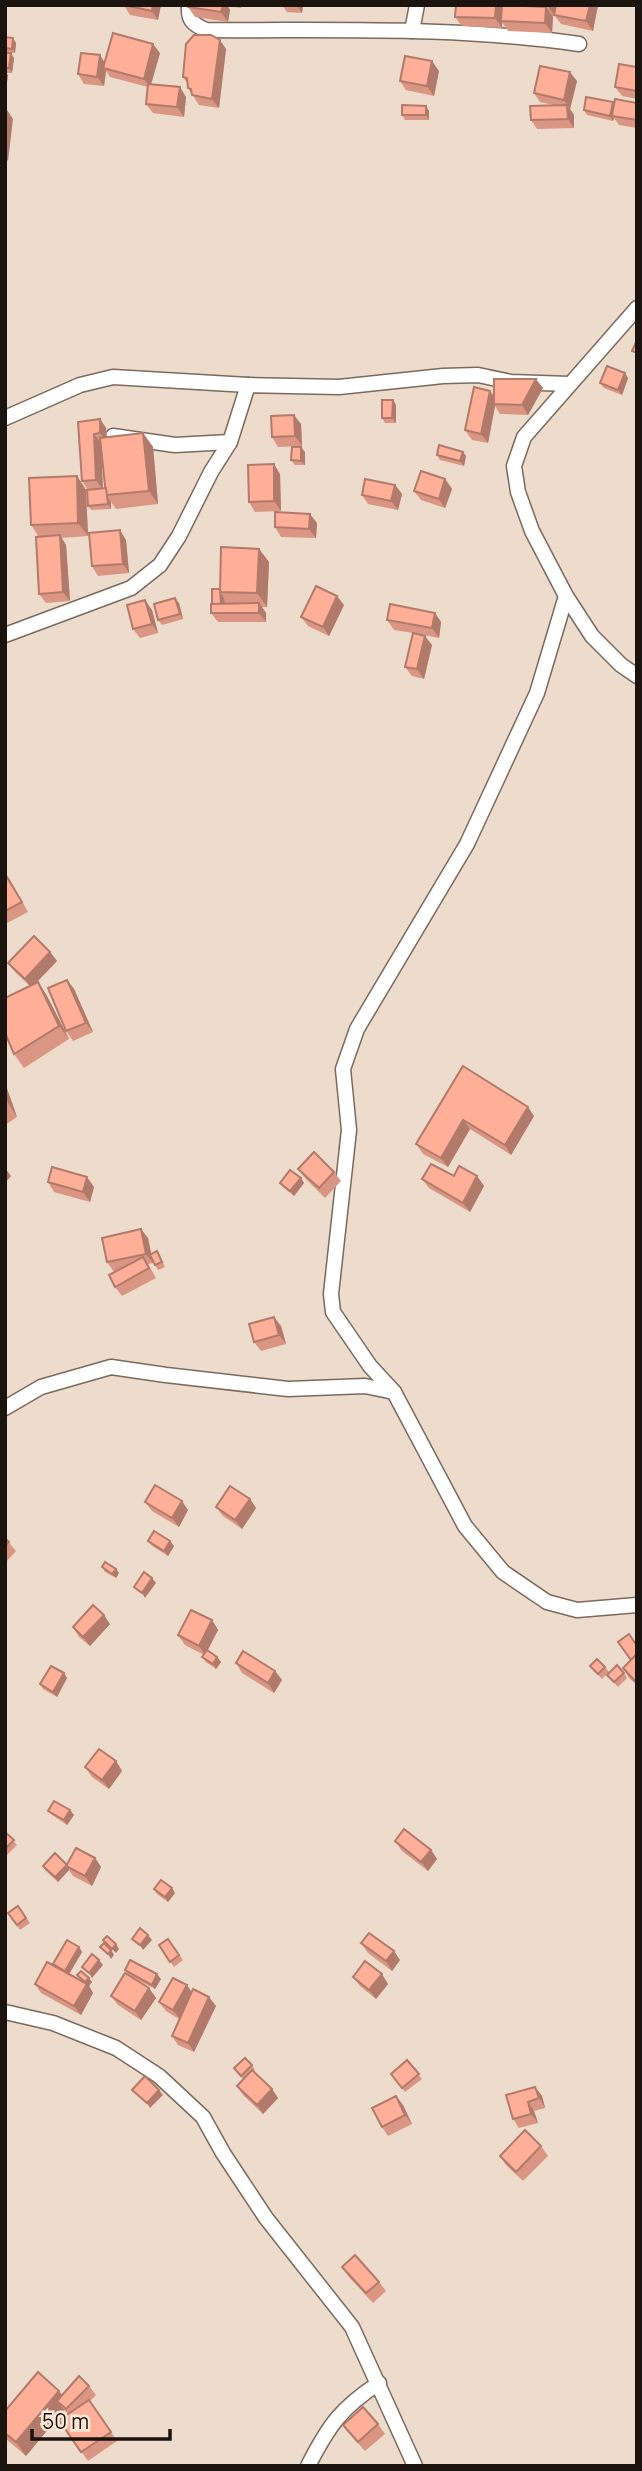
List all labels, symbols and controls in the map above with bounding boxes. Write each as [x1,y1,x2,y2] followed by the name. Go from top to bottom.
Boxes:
[32,2398,170,2442] scale bar
[42,2407,89,2435] text: 50 m

